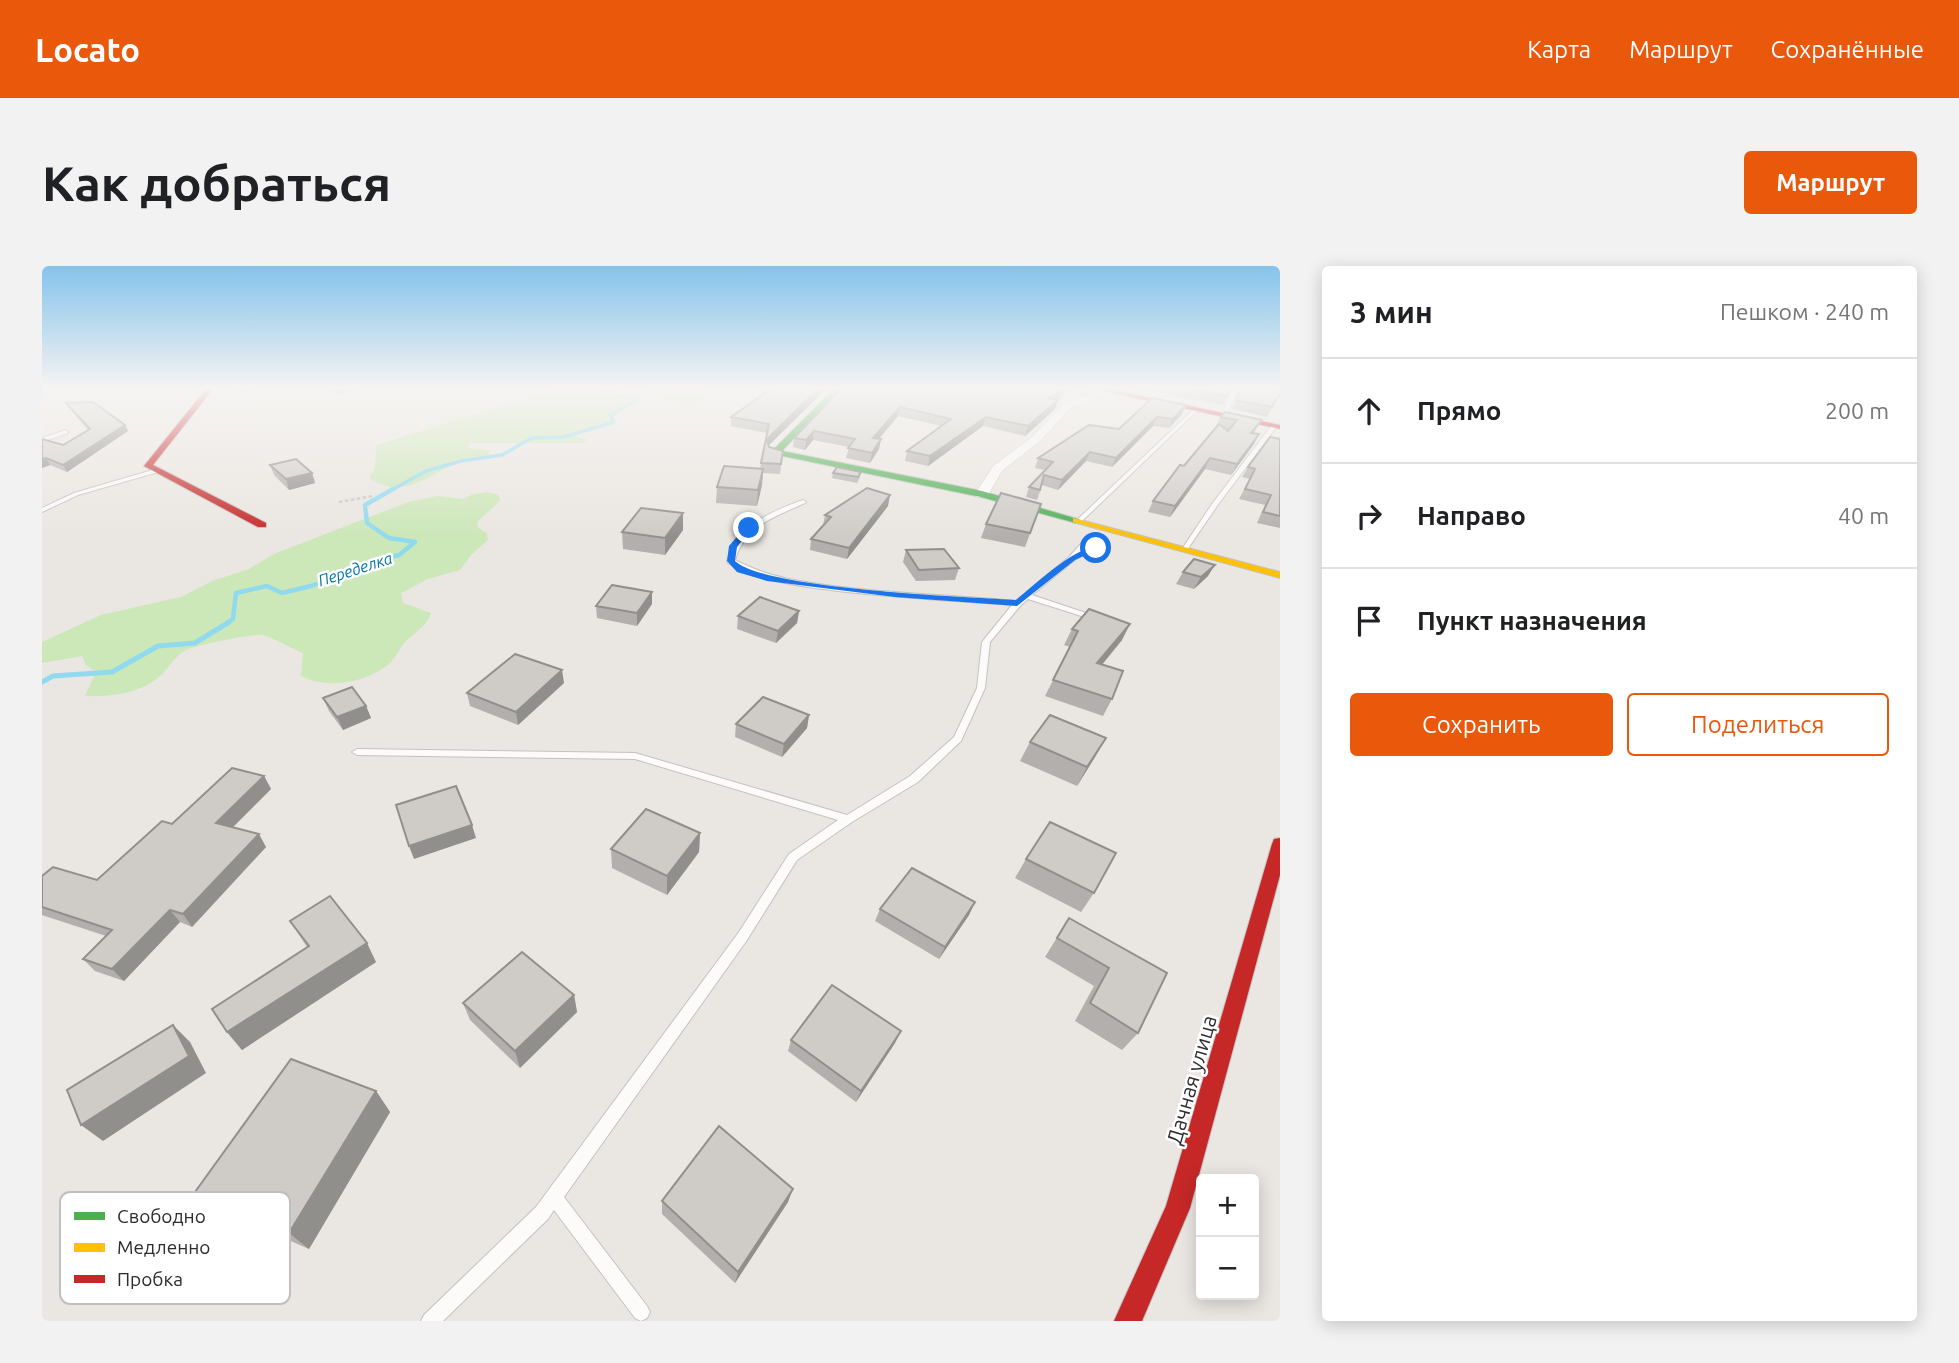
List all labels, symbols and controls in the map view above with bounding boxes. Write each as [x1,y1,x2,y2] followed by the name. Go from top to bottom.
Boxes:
[35,31,140,68] text: Locato
[1527,36,1591,63] text: Карта
[1629,36,1733,63] text: Маршрут
[1771,36,1924,63] text: Сохранённые
[1744,151,1917,214] button: Маршрут
[42,155,391,210] text: Как добраться
[1350,295,1433,329] text: 3 мин
[1720,299,1889,324] text: Пешком · 240 m
[1350,392,1388,430] icon: ahead
[1417,396,1501,425] text: Прямо
[1825,398,1889,423] text: 200 m
[1350,497,1388,535] icon: right
[1417,501,1526,530] text: Направо
[1838,503,1889,528] text: 40 m
[733,512,764,543] route end
[1080,532,1111,563] route start
[316,548,395,589] water label: Переделка
[1350,602,1388,640] icon: arrive
[1417,606,1647,635] text: Пункт назначения
[1350,693,1613,756] button: Сохранить
[1627,693,1889,756] button: Поделиться
[1161,1012,1221,1147] street label: Дачная улица
[1196,1174,1259,1300] map controls
[1196,1174,1259,1237] button: +
[60,1192,290,1304] legend
[117,1205,206,1227] text: Свободно
[117,1236,210,1258] text: Медленно
[1196,1237,1259,1300] button: −
[117,1268,183,1290] text: Пробка

